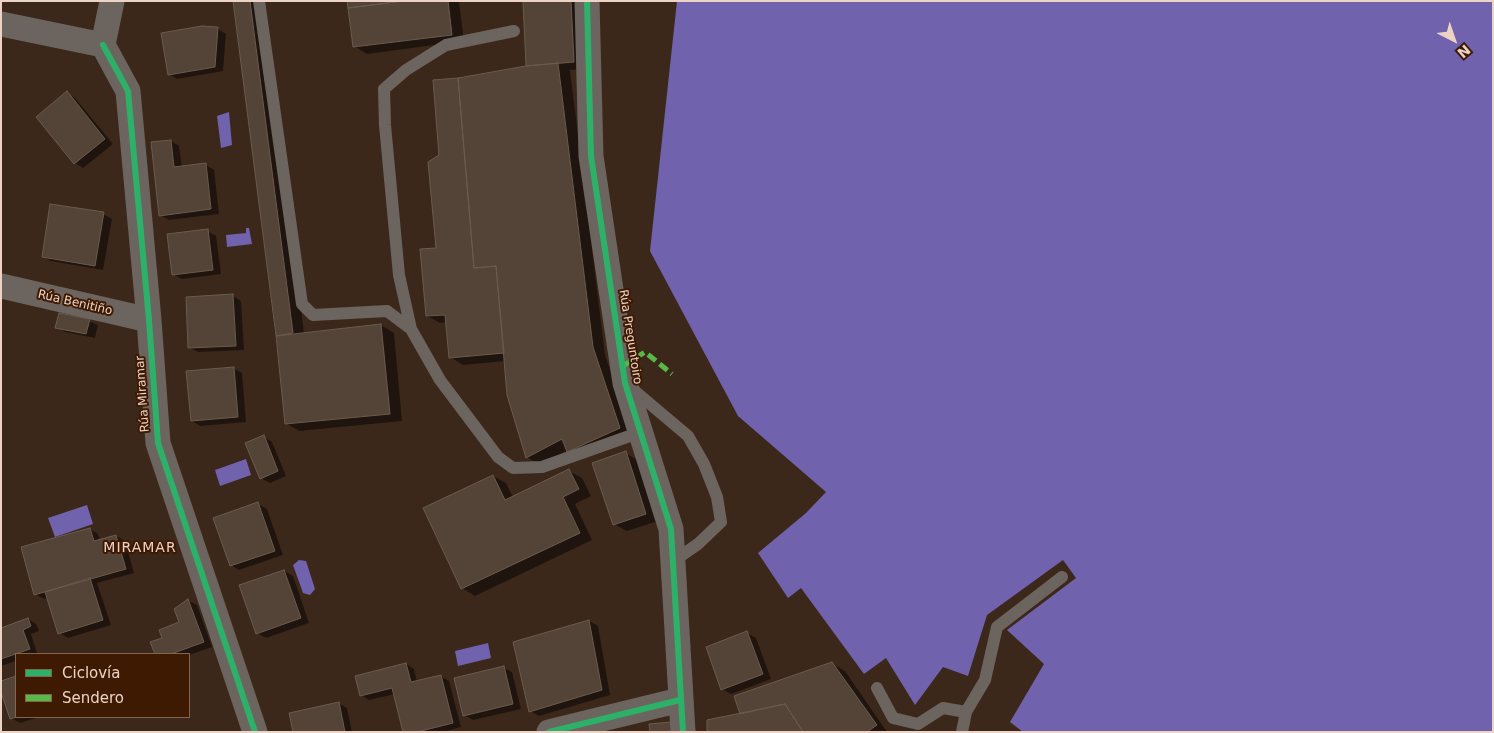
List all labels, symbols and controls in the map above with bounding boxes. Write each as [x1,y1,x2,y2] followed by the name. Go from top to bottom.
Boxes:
[1429,15,1479,65] north arrow
[1454,41,1474,61] text: N
[36,287,114,319] street label: Rúa Benitiño
[615,289,645,385] street label: Rúa Preguntoiro
[133,355,153,433] street label: Rúa Miramar
[102,540,178,556] district label: MIRAMAR
[15,653,190,718] legend
[62,664,120,682] text: Ciclovía
[62,689,124,707] text: Sendero

